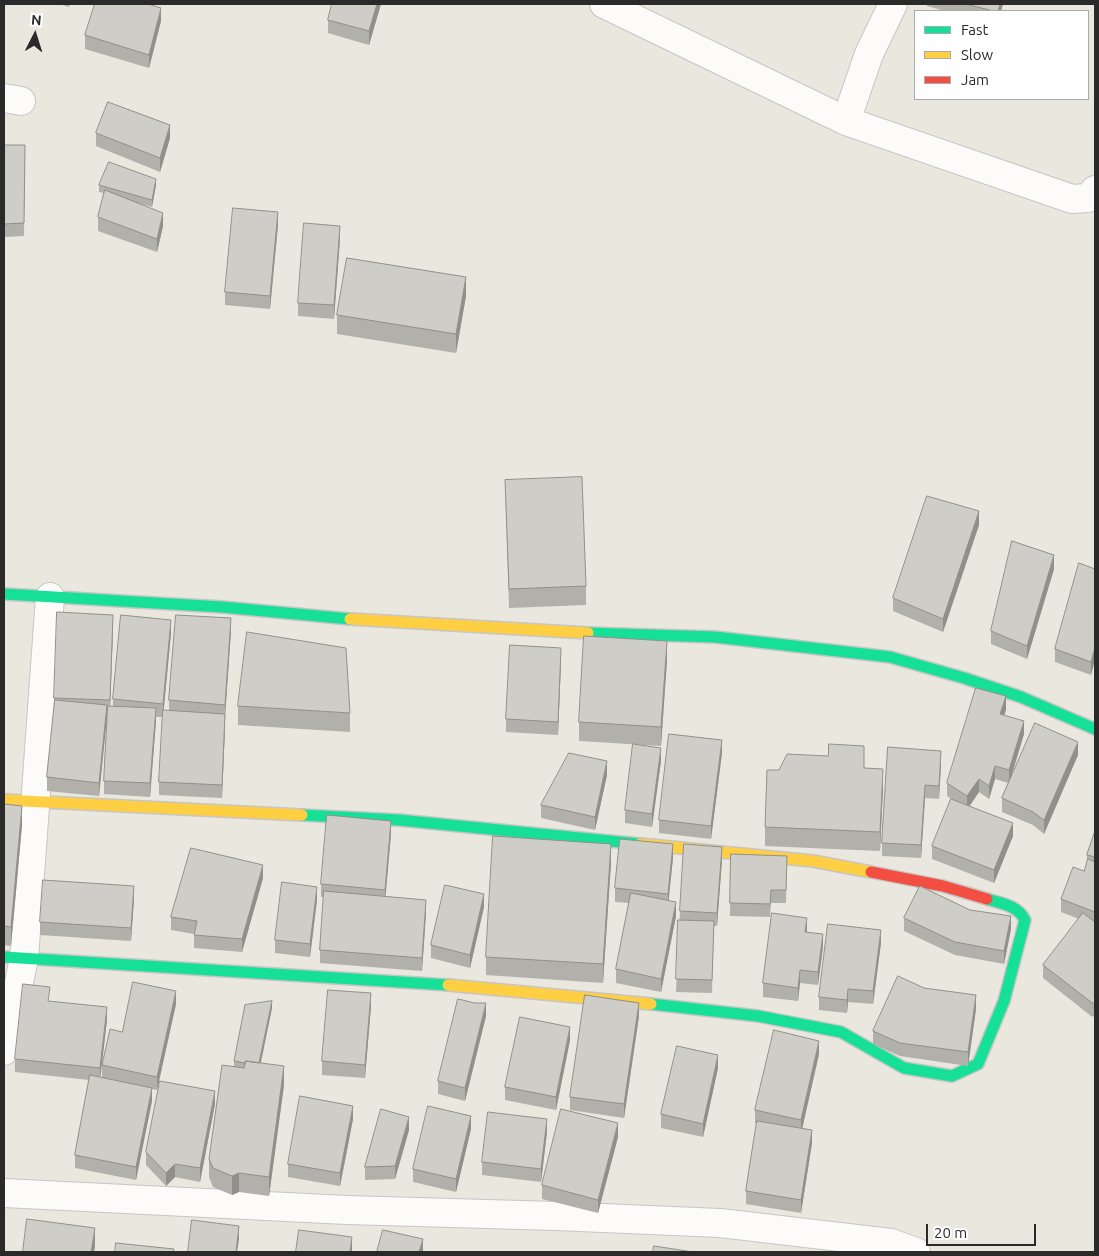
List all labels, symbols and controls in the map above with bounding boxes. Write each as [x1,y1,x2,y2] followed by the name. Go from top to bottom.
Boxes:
[10,10,60,60] north arrow
[914,10,1089,100] legend
[30,12,42,28] text: N
[961,21,988,38] text: Fast
[961,46,993,63] text: Slow
[961,71,989,88] text: Jam
[929,1214,1039,1246] scale bar
[934,1224,967,1241] text: 20 m

